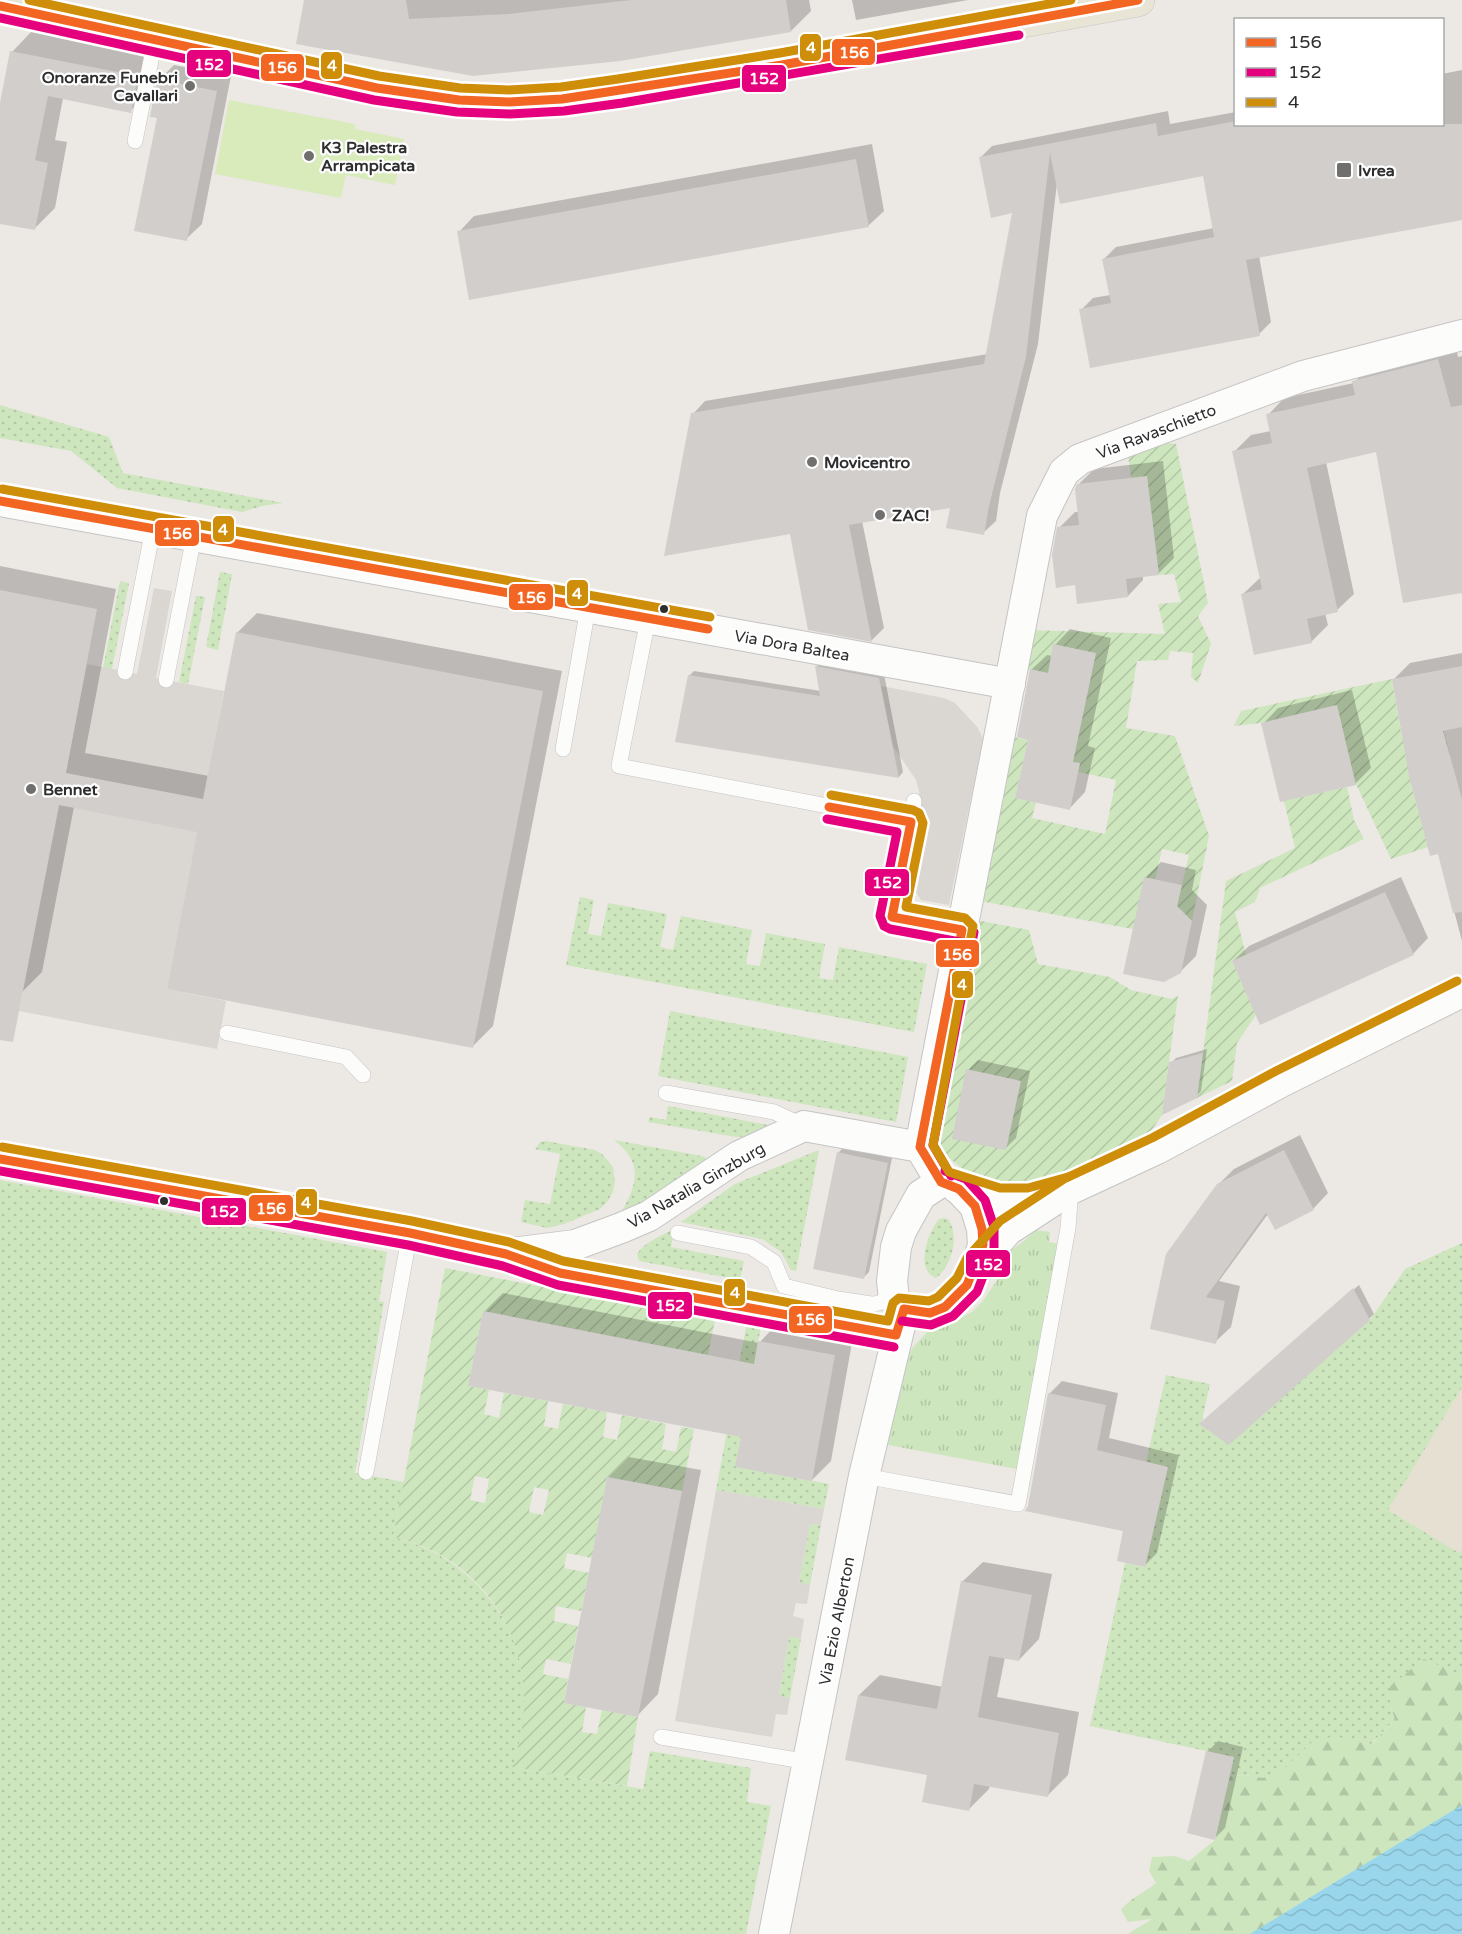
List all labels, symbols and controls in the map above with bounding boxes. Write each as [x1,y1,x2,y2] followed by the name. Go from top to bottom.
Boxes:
[1234,18,1444,126] legend
[1288,31,1322,53] text: 156
[799,33,822,62] line badge: 4
[806,38,816,58] text: 4
[831,38,876,66] line badge: 156
[839,43,869,63] text: 156
[186,49,232,78] line badge: 152
[320,51,343,80] line badge: 4
[260,53,305,82] line badge: 156
[194,55,224,75] text: 152
[327,56,337,76] text: 4
[267,58,297,78] text: 156
[1288,61,1322,83] text: 152
[741,64,787,93] line badge: 152
[42,68,178,106] place label: Onoranze Funebri Cavallari
[749,69,779,89] text: 152
[183,79,197,93] marker: Onoranze Funebri Cavallari
[1288,91,1299,113] text: 4
[321,138,415,176] place label: K3 Palestra Arrampicata
[302,149,316,163] marker: K3 Palestra Arrampicata
[1335,161,1353,179] marker: Ivrea
[1358,161,1395,181] place label: Ivrea
[1094,400,1219,464] street label: Via Ravaschietto
[824,453,910,473] place label: Movicentro
[805,455,819,469] marker: Movicentro
[892,506,930,526] place label: ZAC!
[873,508,887,522] marker: ZAC!
[212,515,235,543] line badge: 4
[154,519,200,547] line badge: 156
[218,520,228,540] text: 4
[162,524,192,544] text: 156
[566,579,589,607] line badge: 4
[508,583,554,611] line badge: 156
[572,584,582,604] text: 4
[516,588,546,608] text: 156
[658,603,670,615] unlabelled marker
[733,626,851,666] street label: Via Dora Baltea
[43,780,99,800] place label: Bennet
[24,782,38,796] marker: Bennet
[864,868,910,897] line badge: 152
[872,873,902,893] text: 152
[935,939,980,968] line badge: 156
[942,945,972,965] text: 156
[951,970,974,999] line badge: 4
[957,975,967,995] text: 4
[624,1138,769,1233] street label: Via Natalia Ginzburg
[295,1188,318,1216] line badge: 4
[301,1193,311,1213] text: 4
[248,1194,294,1222] line badge: 156
[158,1195,170,1207] unlabelled marker
[201,1197,247,1226] line badge: 152
[256,1199,286,1219] text: 156
[209,1202,239,1222] text: 152
[965,1249,1011,1278] line badge: 152
[973,1255,1003,1275] text: 152
[723,1278,746,1307] line badge: 4
[730,1283,740,1303] text: 4
[647,1291,693,1320] line badge: 152
[655,1296,685,1316] text: 152
[788,1305,833,1334] line badge: 156
[795,1310,825,1330] text: 156
[815,1555,859,1687] street label: Via Ezio Alberton

